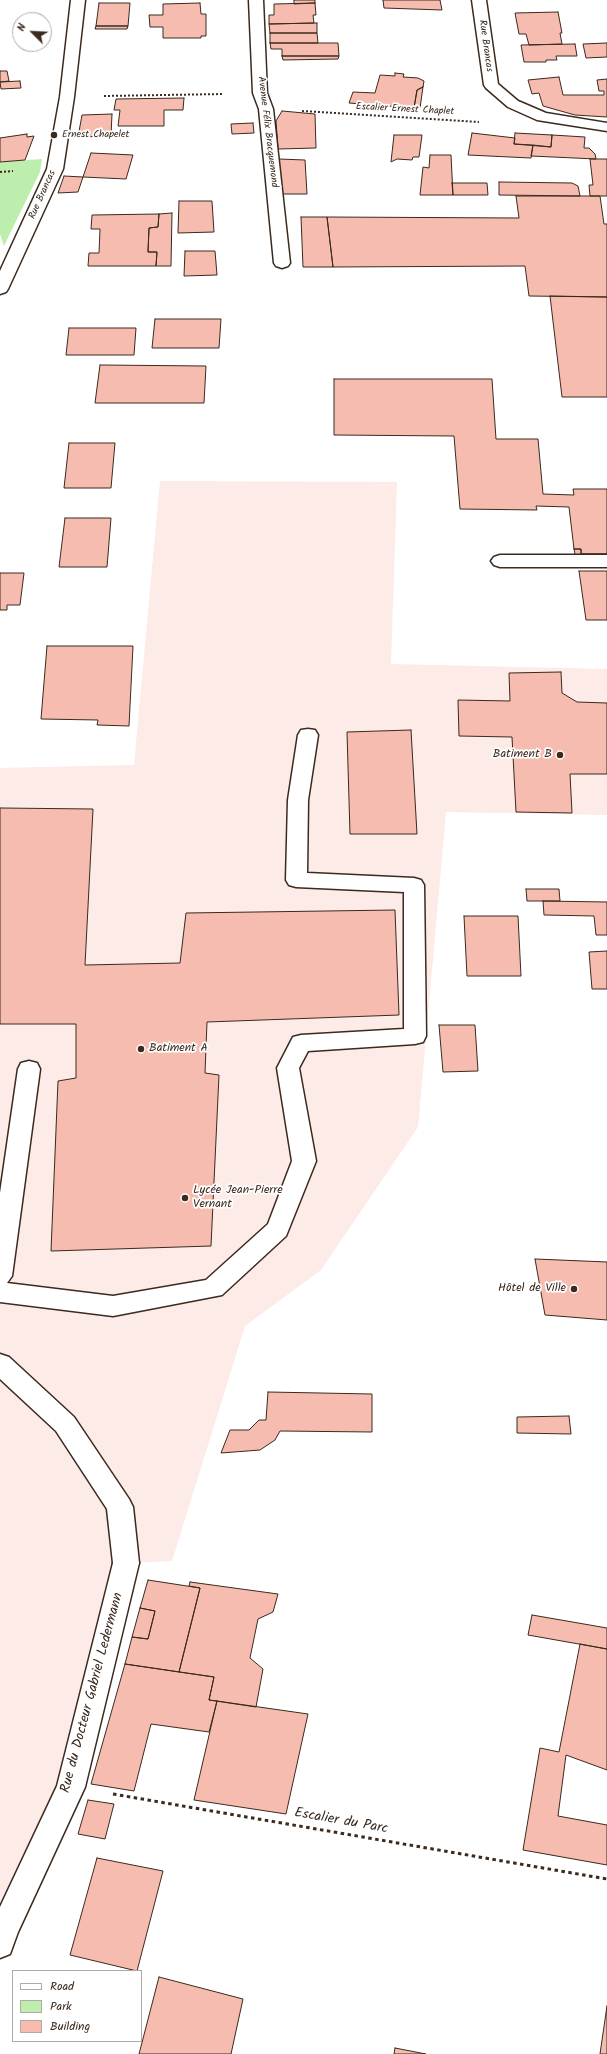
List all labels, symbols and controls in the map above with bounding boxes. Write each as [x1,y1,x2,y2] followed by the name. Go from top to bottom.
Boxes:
[12,12,52,52] north arrow
[475,19,495,73] street label: Rue Brancas
[12,21,32,34] text: N
[254,76,280,188] street label: Avenue Félix Bracquemond
[355,101,455,119] street label: Escalier Ernest Chaplet
[62,129,129,141] place label: Ernest Chapelet
[49,130,59,140] marker: Ernest Chapelet
[27,169,59,221] street label: Rue Brancas
[493,748,552,762] place label: Batiment B
[555,750,565,760] marker: Batiment B
[149,1042,208,1056] place label: Batiment A
[136,1044,146,1054] marker: Batiment A
[193,1184,283,1212] place label: Lycée Jean-Pierre Vernant
[180,1193,190,1203] marker: Lycée Jean-Pierre Vernant
[498,1282,566,1296] place label: Hôtel de Ville
[569,1284,579,1294] marker: Hôtel de Ville
[58,1591,128,1795] street label: Rue du Docteur Gabriel Ledermann
[293,1806,389,1838] street label: Escalier du Parc
[12,1970,142,2042] legend
[50,1977,74,1996] text: Road
[50,1997,72,2016] text: Park
[50,2017,90,2036] text: Building

